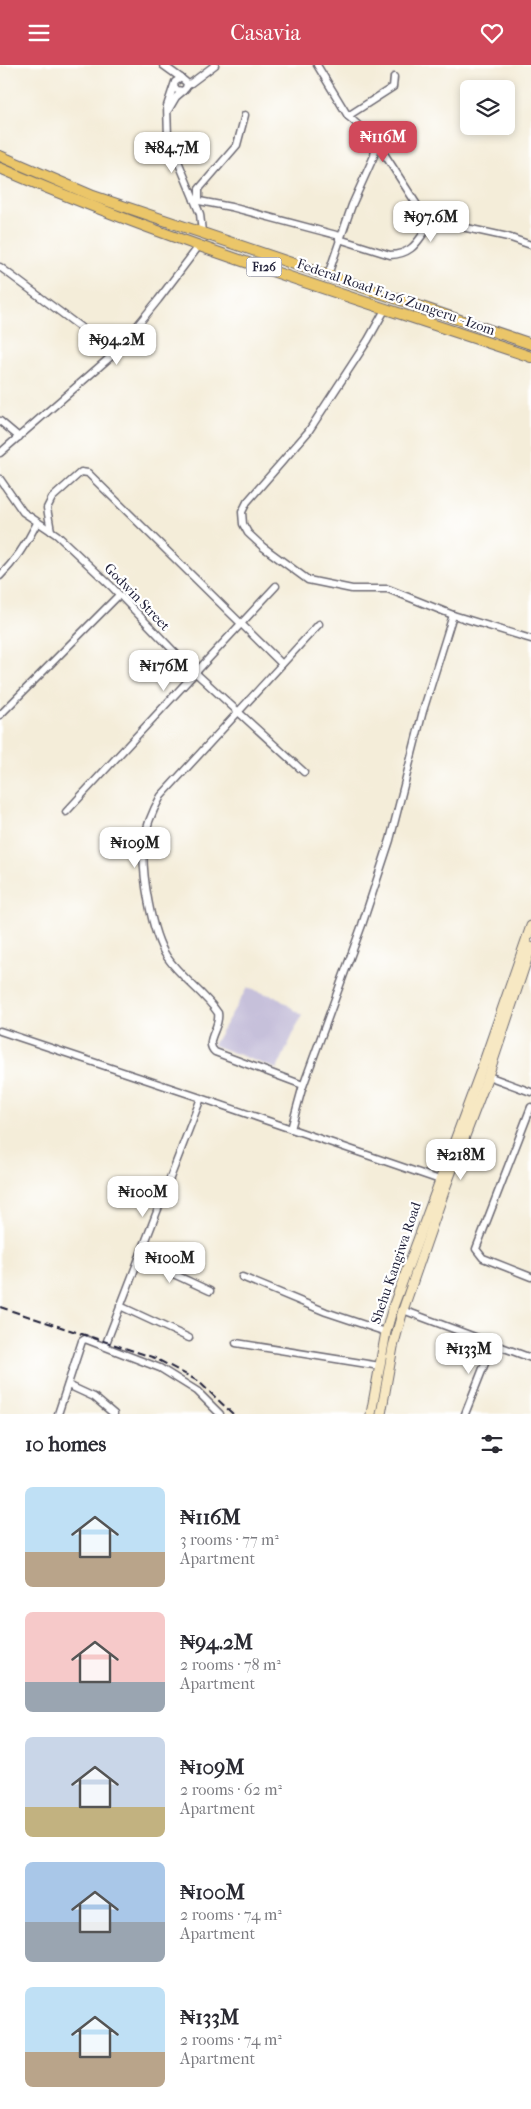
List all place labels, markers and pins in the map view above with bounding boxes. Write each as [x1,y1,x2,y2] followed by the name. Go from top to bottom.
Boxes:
[348,121,418,163] pin: ₦116M
[131,131,213,174] pin: ₦84.7M
[390,201,472,243] pin: ₦97.6M
[76,323,158,366] pin: ₦94.2M
[129,649,199,692] pin: ₦176M
[100,827,170,869] pin: ₦109M
[426,1139,496,1181] pin: ₦218M
[108,1175,178,1218] pin: ₦100M
[135,1241,205,1284] pin: ₦100M
[434,1333,504,1375] pin: ₦133M

